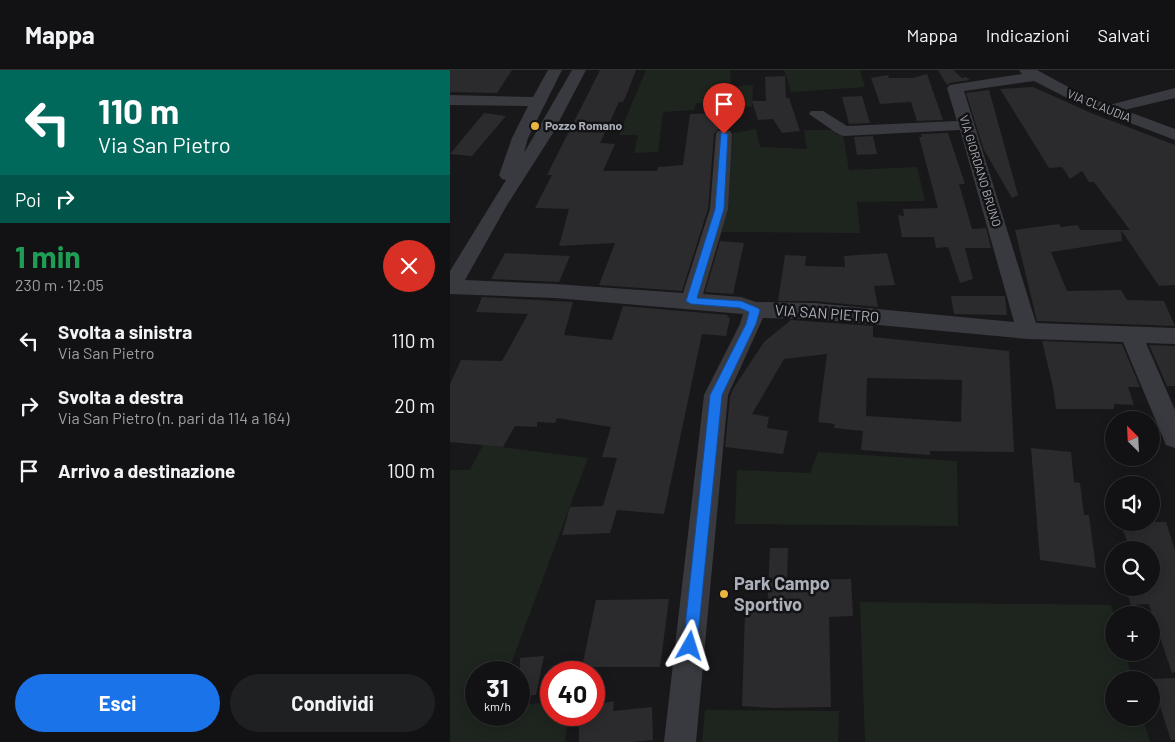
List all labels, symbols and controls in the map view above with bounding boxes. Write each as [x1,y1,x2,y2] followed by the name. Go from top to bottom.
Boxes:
[25,20,95,49] text: Mappa
[907,24,958,46] text: Mappa
[986,24,1070,46] text: Indicazioni
[1098,24,1150,46] text: Salvati
[703,83,745,134] pin
[1066,86,1133,124] street label: VIA CLAUDIA
[98,89,179,131] text: 110 m
[15,90,80,155] icon: left
[710,90,738,118] icon: arrive
[957,113,1005,228] street label: VIA GIORDANO BRUNO
[545,118,622,132] place label: Pozzo Romano
[529,120,541,132] marker: Pozzo Romano
[98,131,231,157] text: Via San Pietro
[51,185,79,213] icon: right
[15,188,41,211] text: Poi
[15,238,81,274] text: 1 min
[383,240,435,292] button: close
[15,275,104,294] text: 230 m · 12:05
[774,300,880,326] street label: VIA SAN PIETRO
[58,320,192,343] text: Svolta a sinistra
[15,327,43,355] icon: left
[391,329,435,352] text: 110 m
[58,343,154,362] text: Via San Pietro
[58,385,184,408] text: Svolta a destra
[15,392,43,420] icon: right
[395,394,435,417] text: 20 m
[58,408,289,427] text: Via San Pietro (n. pari da 114 a 164)
[1105,411,1160,466] north arrow
[1105,411,1160,726] map controls
[15,457,43,485] icon: arrive
[58,459,236,482] text: Arrivo a destinazione
[387,459,435,482] text: 100 m
[1105,476,1160,531] button: sound
[1105,541,1160,596] button: search
[734,572,830,615] place label: Park Campo Sportivo
[718,588,730,600] marker: Park Campo Sportivo
[1105,606,1160,661] button: +
[663,619,715,671] position arrow
[540,661,605,726] speed limit sign: 40
[1105,671,1160,726] button: −
[486,672,509,702] text: 31
[15,674,220,732] button: Esci
[230,674,435,732] button: Condividi
[484,699,511,713] text: km/h

